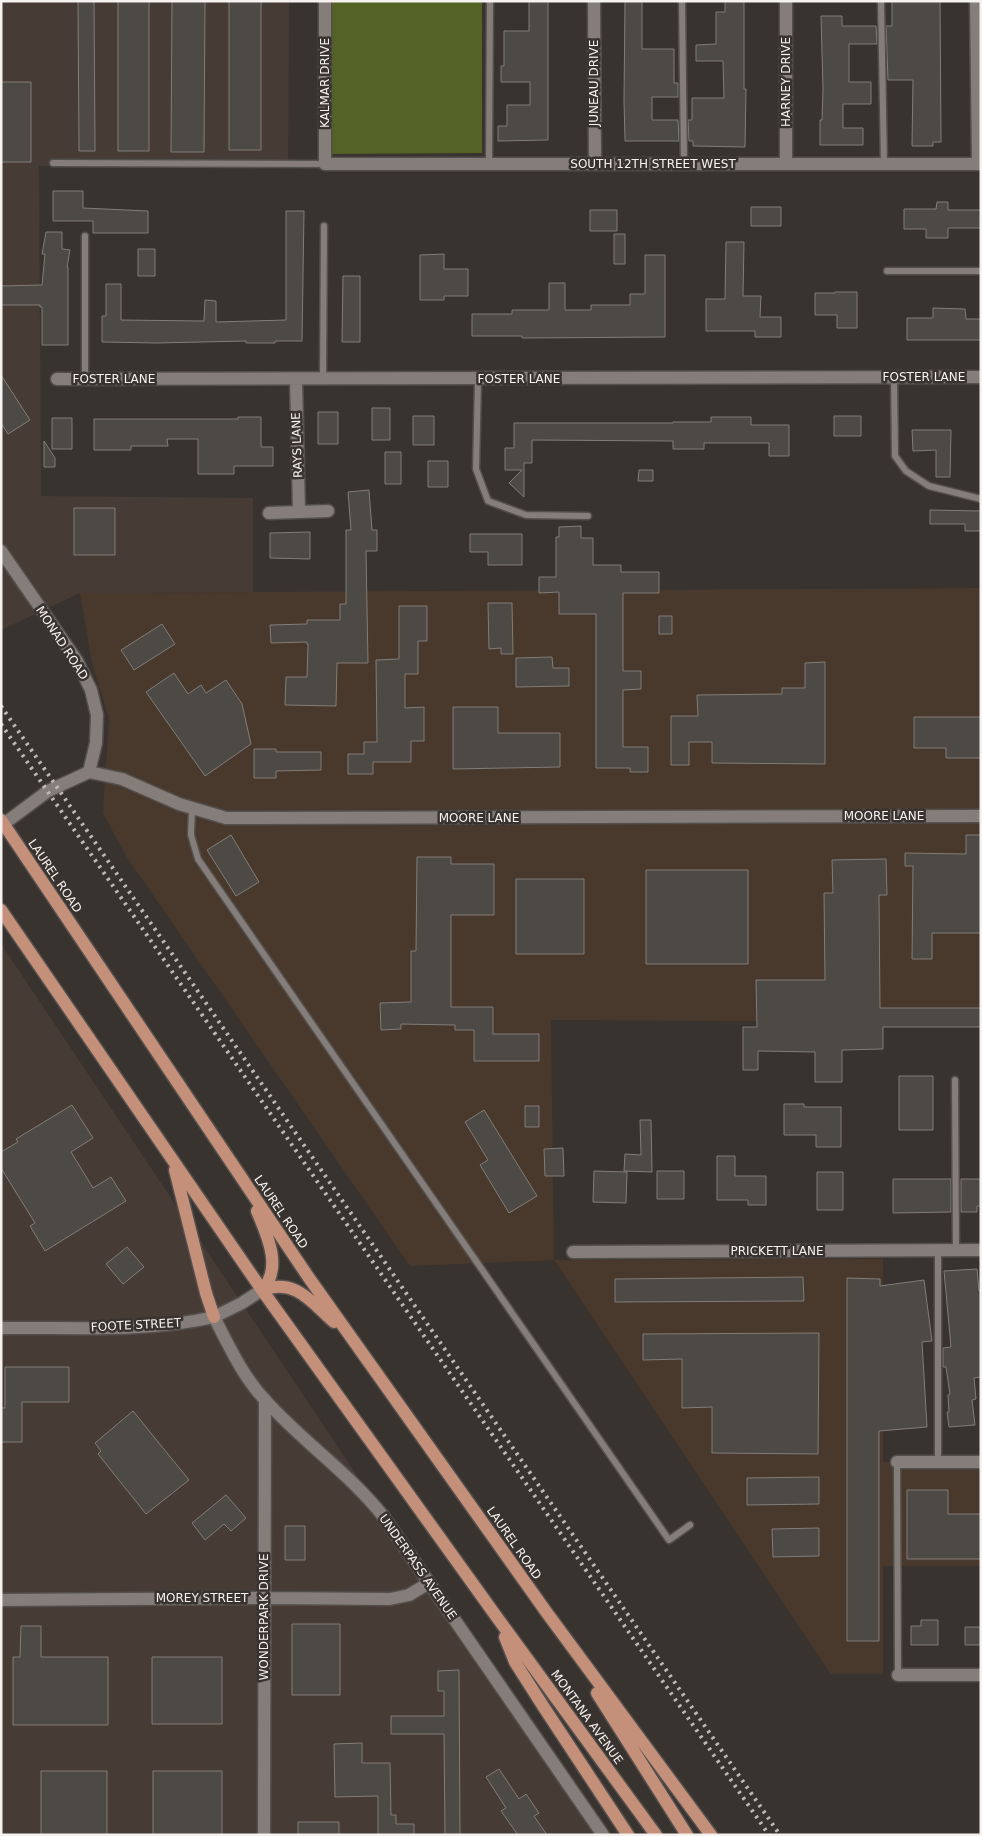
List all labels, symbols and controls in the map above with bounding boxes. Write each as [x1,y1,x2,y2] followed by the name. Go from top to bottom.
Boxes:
[779,37,793,127] street label: HARNEY DRIVE
[318,38,332,128] street label: KALMAR DRIVE
[587,40,601,127] street label: JUNEAU DRIVE
[570,157,736,171] street label: SOUTH 12TH STREET WEST
[883,370,965,384] street label: FOSTER LANE
[73,372,155,386] street label: FOSTER LANE
[478,372,560,386] street label: FOSTER LANE
[289,412,305,478] street label: RAYS LANE
[33,604,91,682] street label: MONAD ROAD
[844,809,924,823] street label: MOORE LANE
[439,811,519,825] street label: MOORE LANE
[25,837,85,915] street label: LAUREL ROAD
[251,1173,311,1251] street label: LAUREL ROAD
[731,1244,823,1258] street label: PRICKETT LANE
[91,1316,182,1334] street label: FOOTE STREET
[484,1504,544,1582] street label: LAUREL ROAD
[376,1512,460,1622] street label: UNDERPASS AVENUE
[257,1553,271,1681] street label: WONDERPARK DRIVE
[156,1591,249,1605] street label: MOREY STREET
[548,1667,626,1767] street label: MONTANA AVENUE

